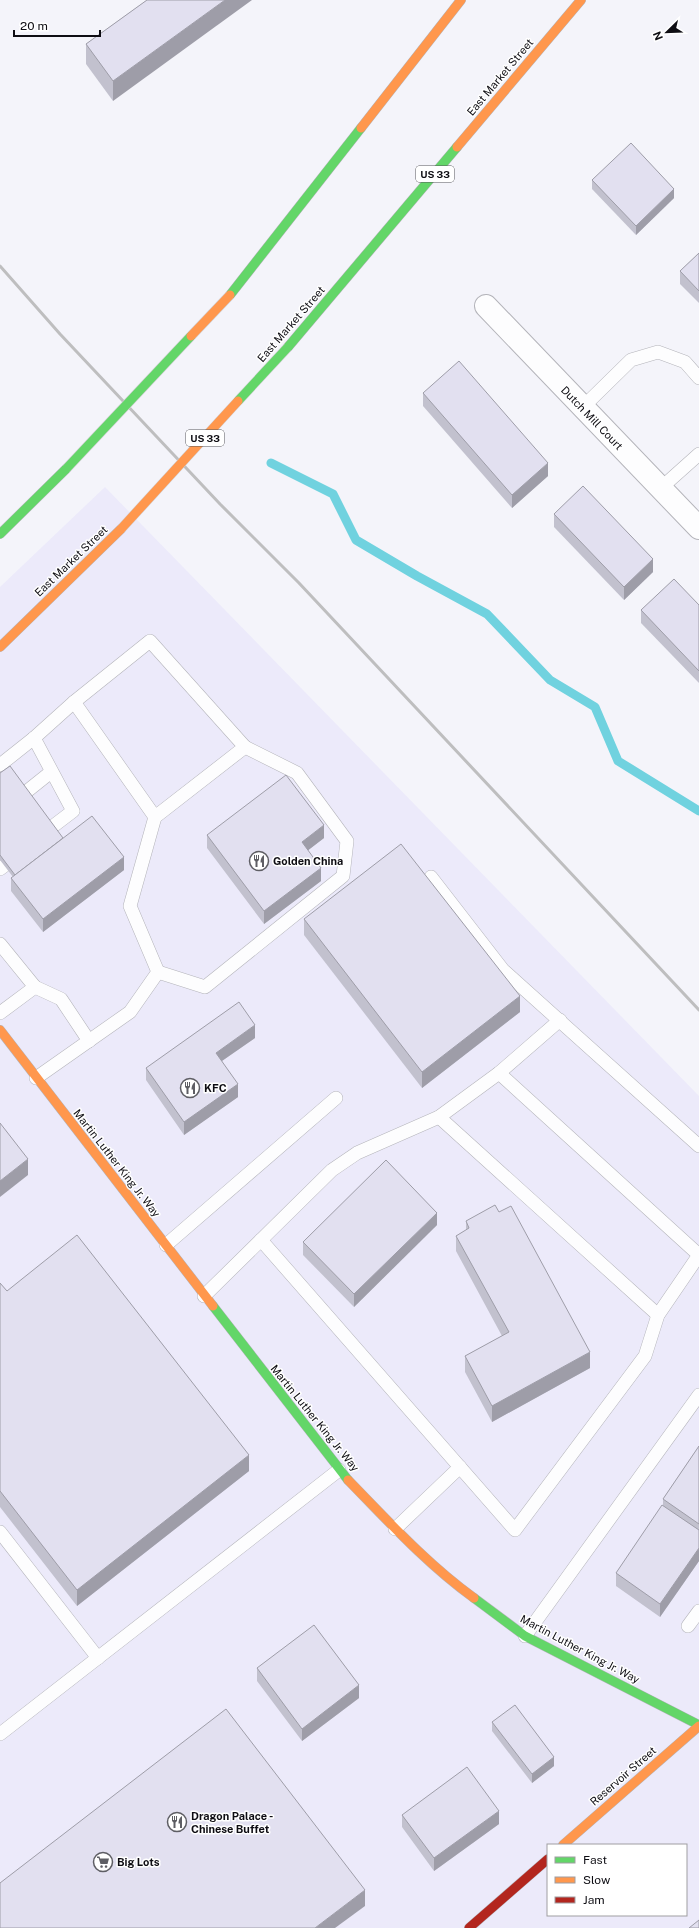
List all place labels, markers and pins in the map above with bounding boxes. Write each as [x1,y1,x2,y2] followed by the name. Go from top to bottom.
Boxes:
[248,850,270,872] restaurant icon: Golden China
[273,855,343,867] place label: Golden China
[179,1077,201,1099] restaurant icon: KFC
[204,1082,227,1094] place label: KFC
[191,1810,273,1835] place label: Dragon Palace - Chinese Buffet
[166,1811,188,1833] restaurant icon: Dragon Palace - Chinese Buffet
[92,1851,114,1873] supermarket icon: Big Lots
[117,1856,160,1868] place label: Big Lots

